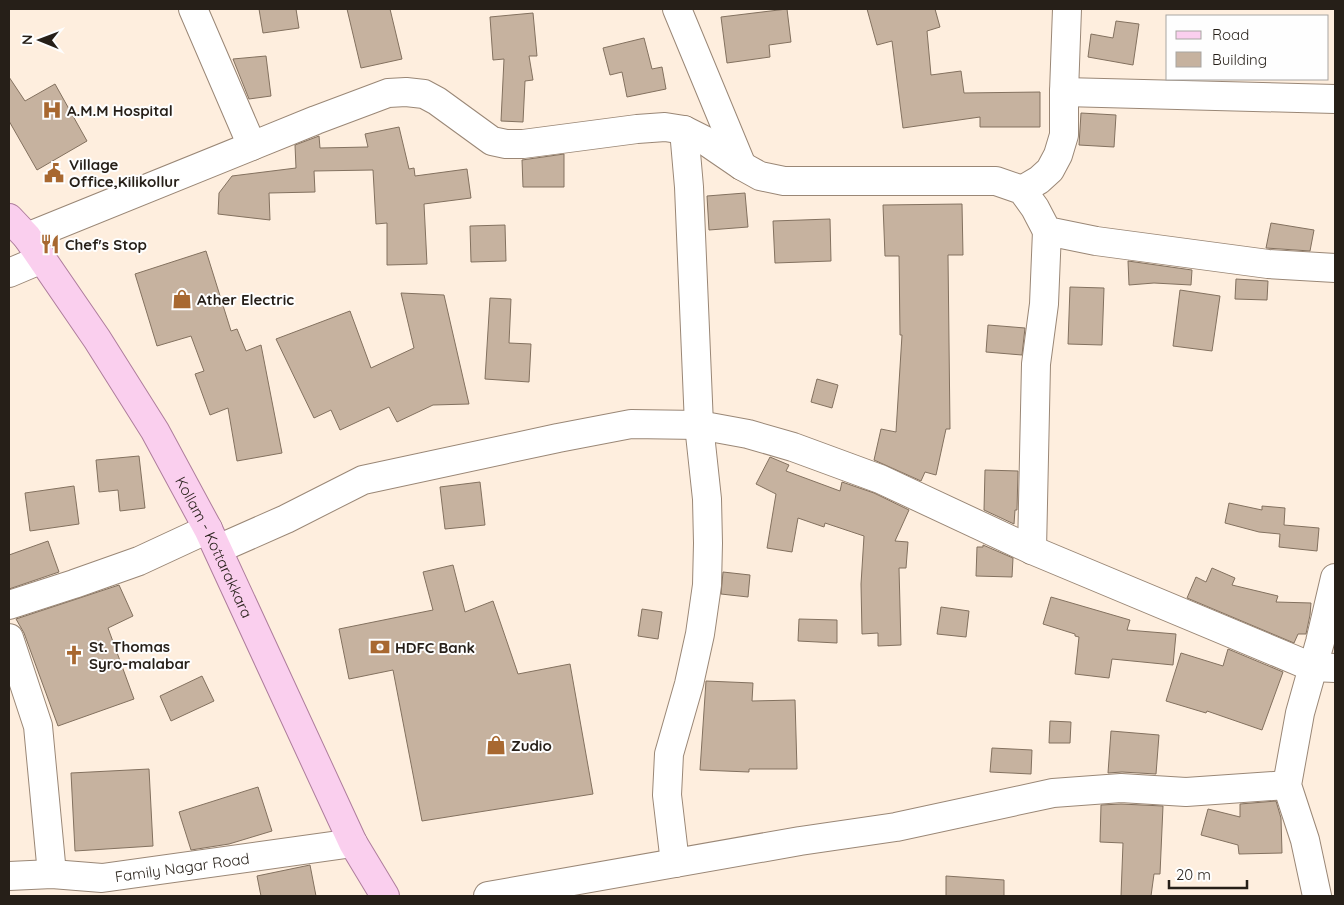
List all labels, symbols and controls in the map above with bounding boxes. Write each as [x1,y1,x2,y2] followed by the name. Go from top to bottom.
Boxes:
[15,15,65,65] north arrow
[1166,15,1329,80] legend
[1212,25,1249,44] text: Road
[18,34,36,45] text: N
[1212,50,1267,69] text: Building
[41,99,63,121] hospital icon: A.M.M Hospital
[67,101,173,120] place label: A.M.M Hospital
[69,155,180,191] place label: Village Office,Kilikollur
[43,162,65,184] public building icon: Village Office,Kilikollur
[39,233,61,255] restaurant icon: Chef's Stop
[65,235,147,254] place label: Chef's Stop
[171,288,193,310] shop icon: Ather Electric
[197,290,294,309] place label: Ather Electric
[172,473,257,621] street label: Kollam - Kottarakkara
[369,636,391,658] bank icon: HDFC Bank
[89,637,191,673] place label: St. Thomas Syro-malabar
[395,638,475,657] place label: HDFC Bank
[63,644,85,666] church icon: St. Thomas Syro-malabar
[485,734,507,756] shop icon: Zudio
[511,736,552,755] place label: Zudio
[114,848,250,886] street label: Family Nagar Road
[1169,858,1246,890] scale bar
[1176,865,1211,884] text: 20 m

